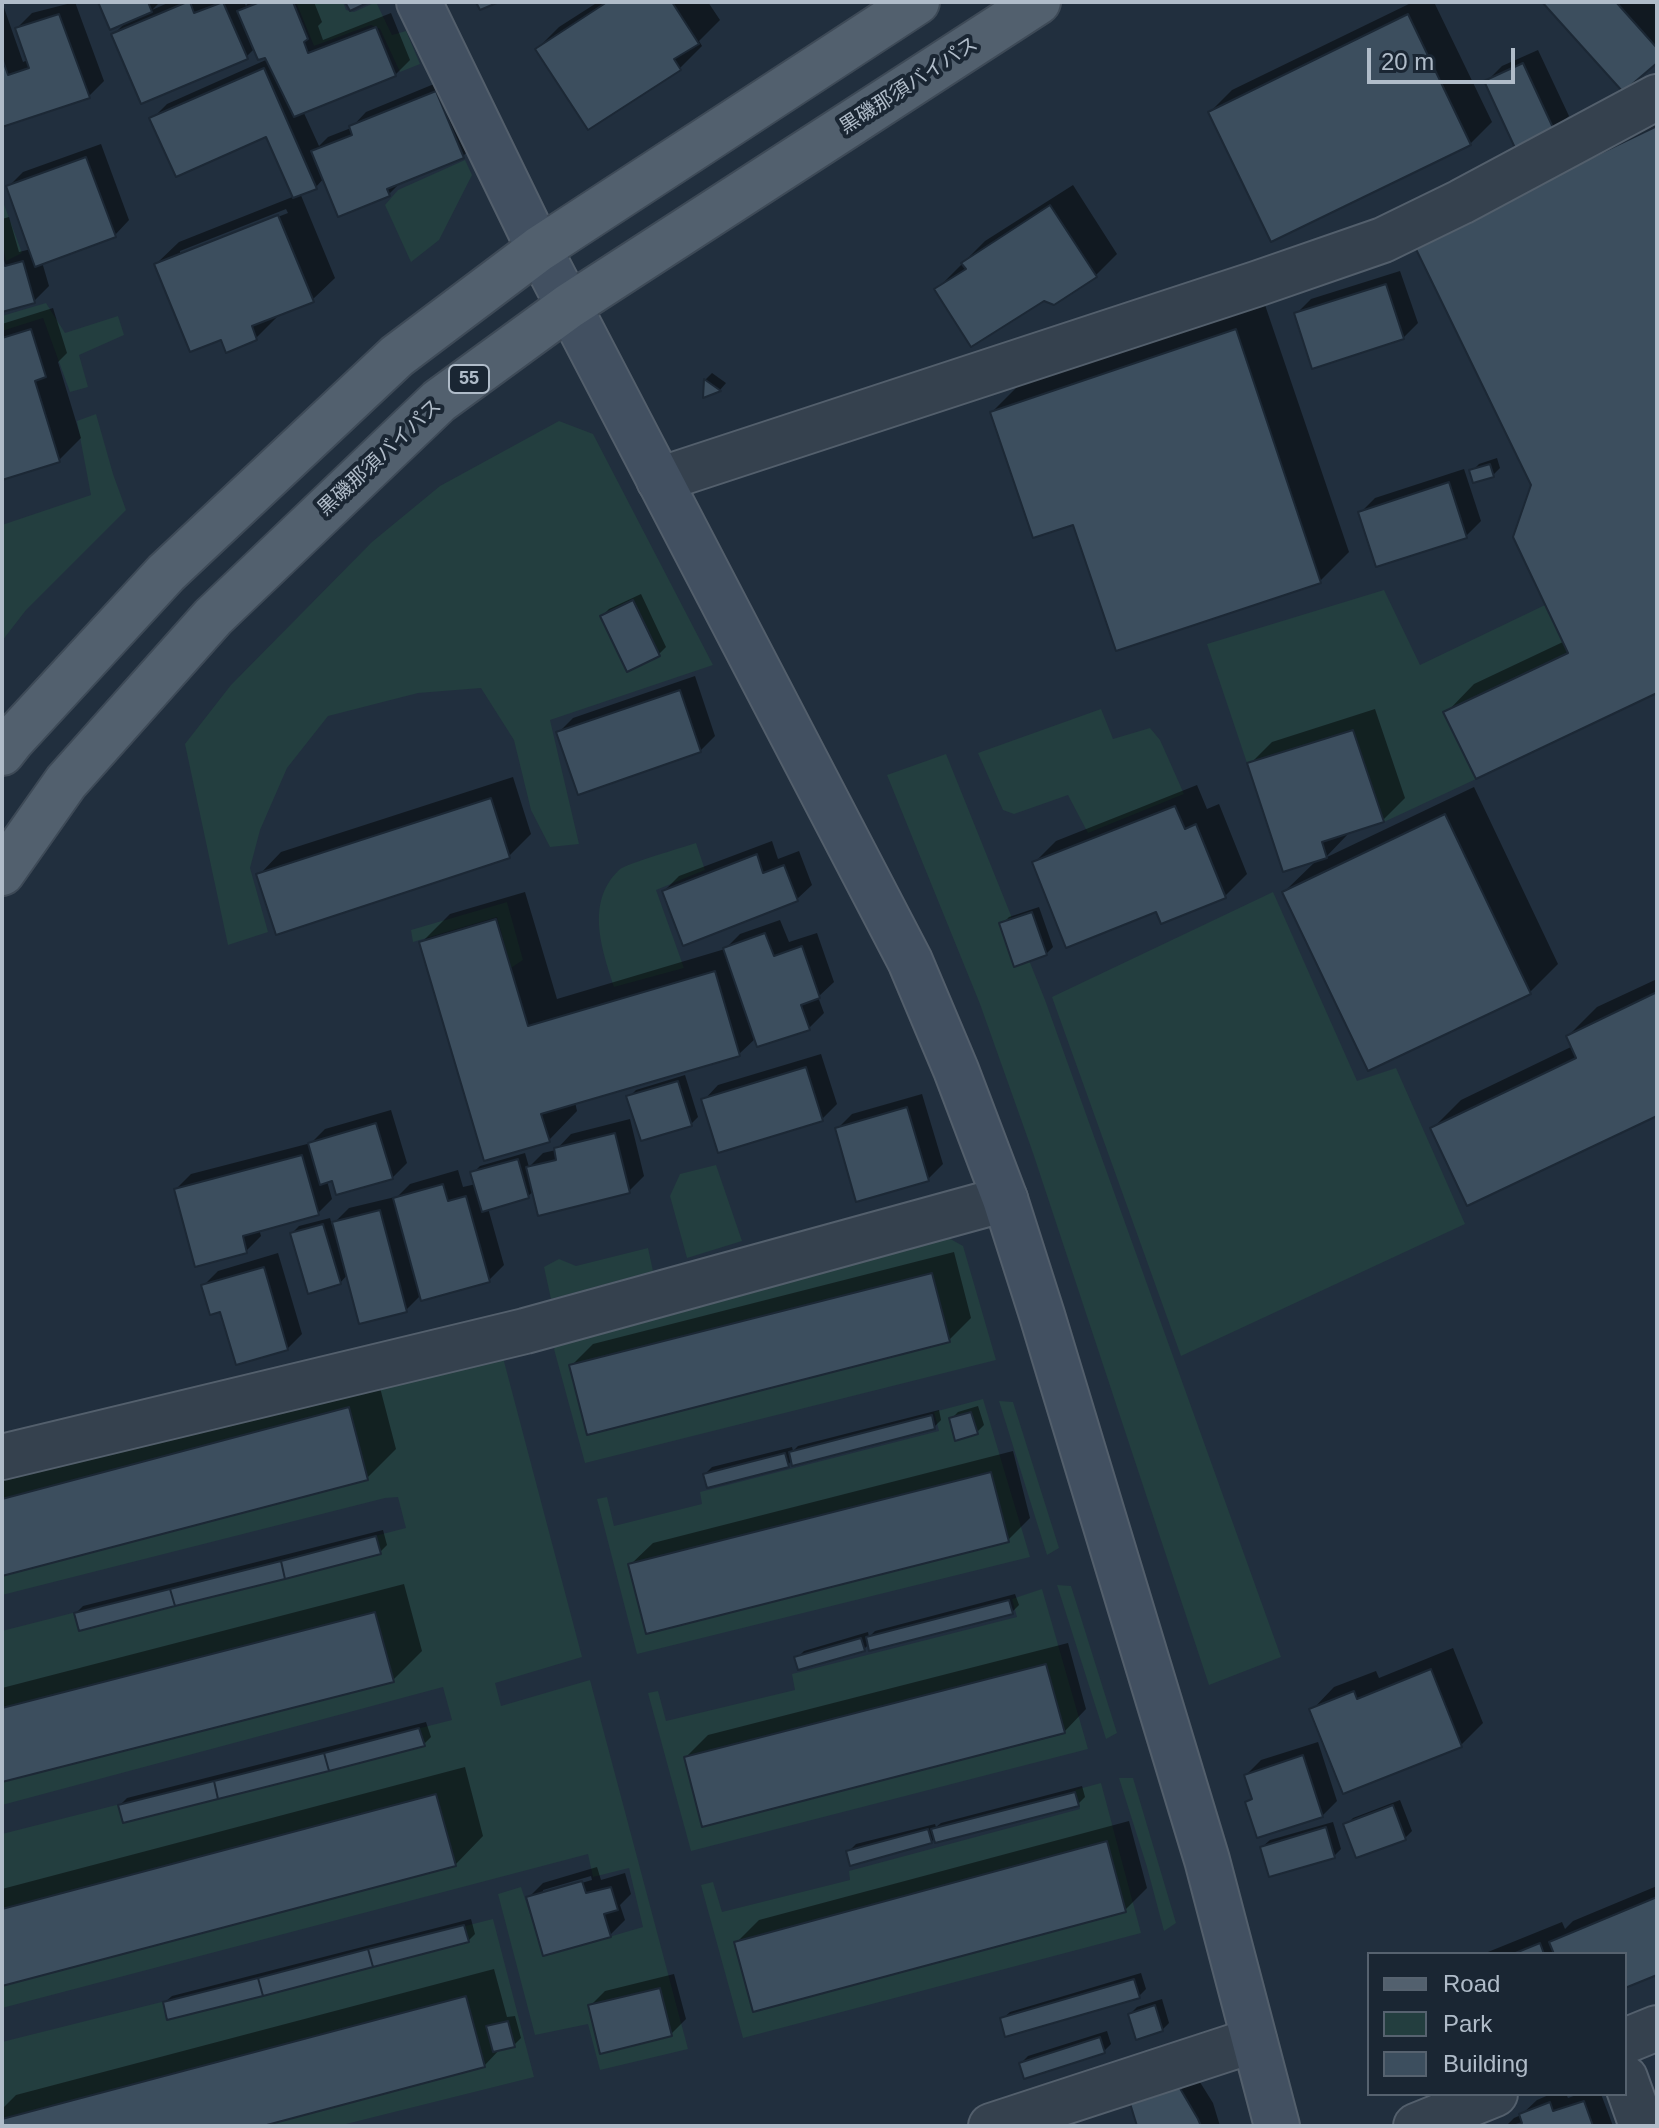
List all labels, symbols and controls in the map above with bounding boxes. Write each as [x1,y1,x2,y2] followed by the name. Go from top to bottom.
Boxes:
[835,32,983,140] street label: 黒磯那須バイパス
[1371,32,1519,82] scale bar
[1381,48,1434,75] text: 20 m
[449,365,489,393] road number: 55
[313,395,447,521] street label: 黒磯那須バイパス
[1367,1952,1627,2096] legend
[1443,1970,1500,1997] text: Road
[1443,2010,1492,2037] text: Park
[1443,2050,1528,2077] text: Building

